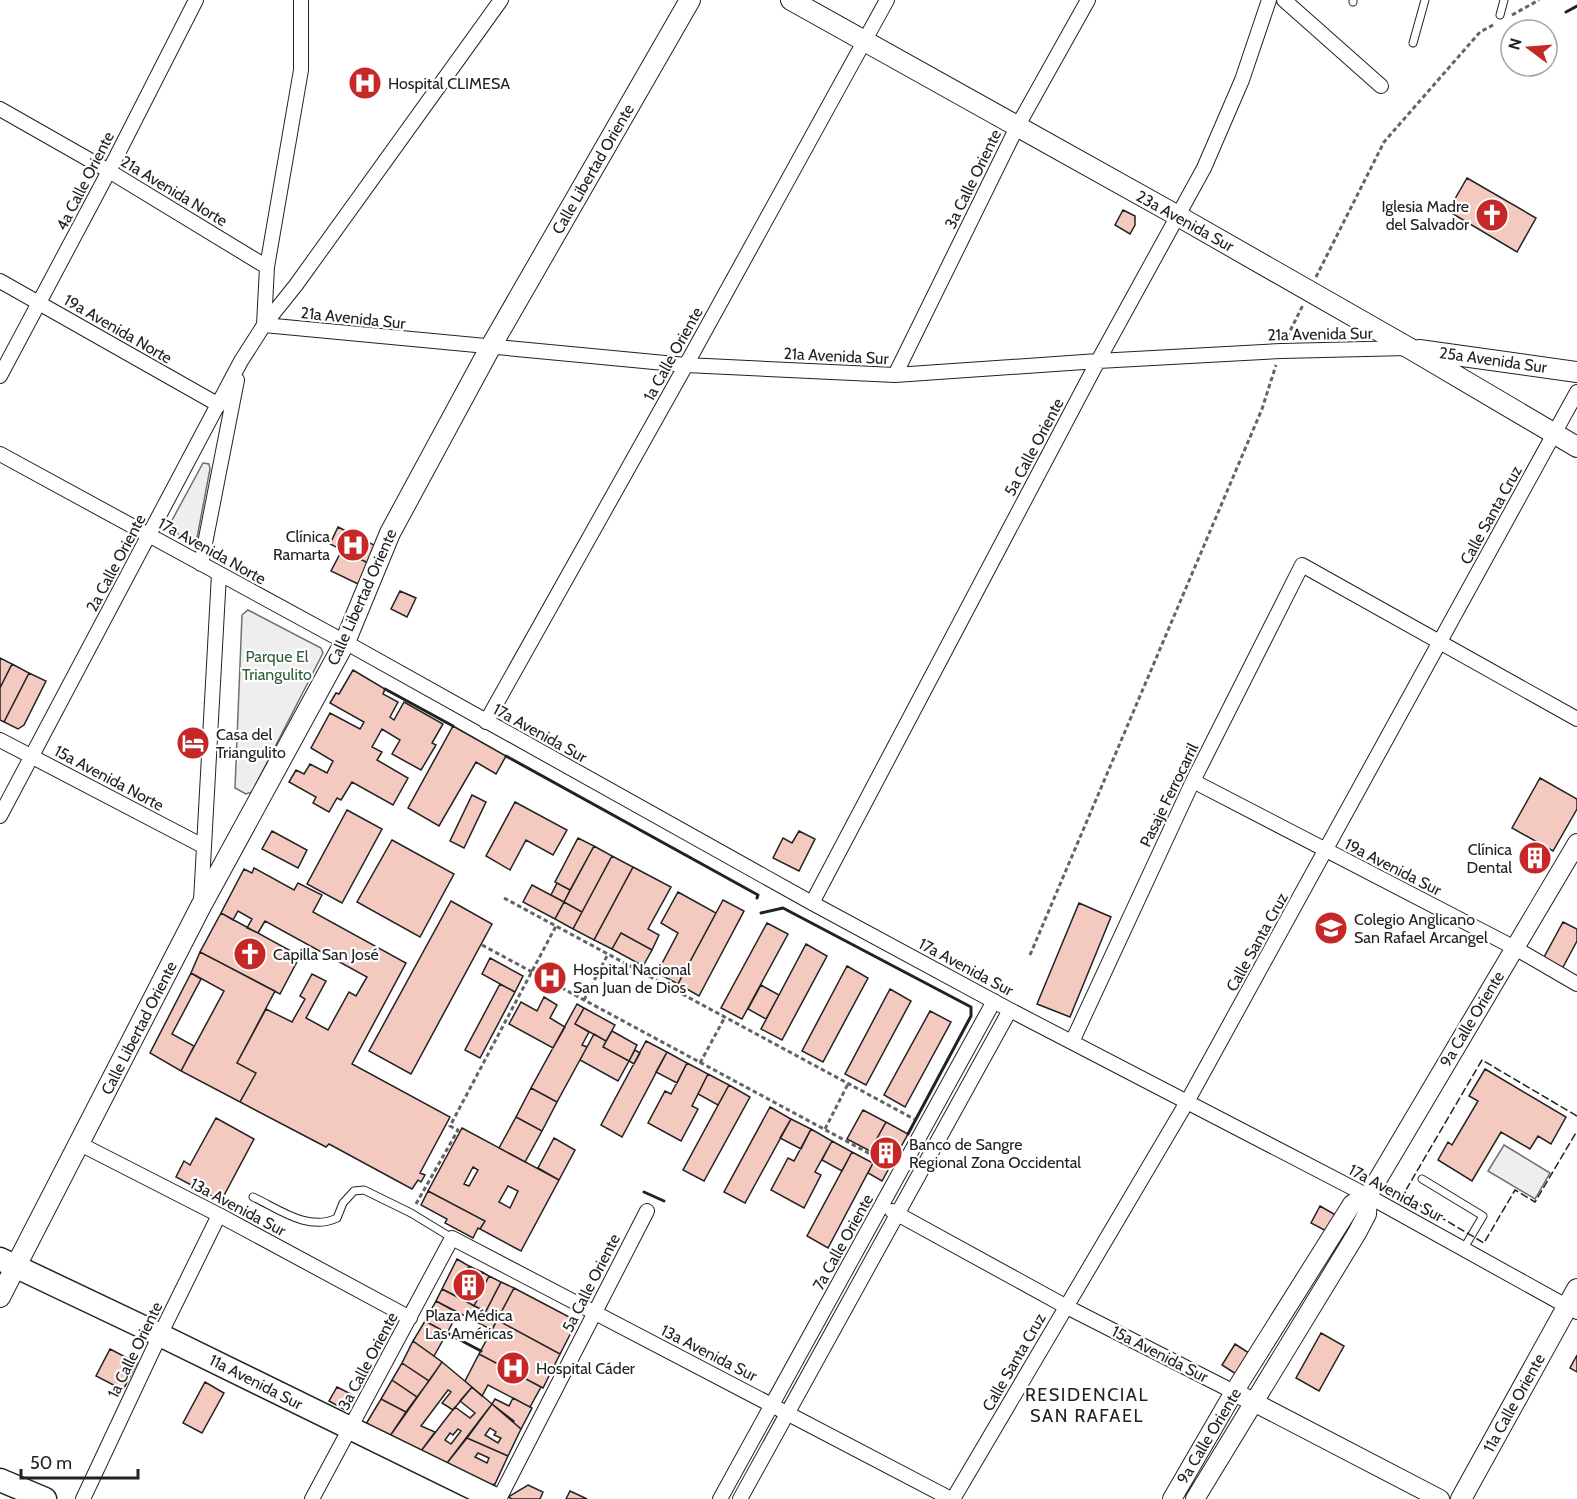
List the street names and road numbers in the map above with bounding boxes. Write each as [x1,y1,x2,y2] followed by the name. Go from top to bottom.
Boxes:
[548,101,638,237] street label: Calle Libertad Oriente
[941,126,1005,232] street label: 3a Calle Oriente
[52,128,118,234] street label: 4a Calle Oriente
[117,152,231,230] street label: 21a Avenida Norte
[1133,186,1238,256] street label: 23a Avenida Sur
[61,290,175,368] street label: 19a Avenida Norte
[300,303,407,333] street label: 21a Avenida Sur
[639,304,707,404] street label: 1a Calle Oriente
[1267,324,1374,344] street label: 21a Avenida Sur
[1438,343,1549,377] street label: 25a Avenida Sur
[783,344,890,368] street label: 21a Avenida Sur
[1000,395,1068,499] street label: 5a Calle Oriente
[1456,462,1526,568] street label: Calle Santa Cruz
[82,511,150,615] street label: 2a Calle Oriente
[155,514,269,588] street label: 17a Avenida Norte
[323,526,401,668] street label: Calle Libertad Oriente
[490,699,591,767] street label: 17a Avenida Sur
[1136,740,1202,850] street label: Pasaje Ferrocarril
[51,741,167,815] street label: 15a Avenida Norte
[1341,834,1445,900] street label: 19a Avenida Sur
[1222,889,1292,995] street label: Calle Santa Cruz
[915,934,1017,1000] street label: 17a Avenida Sur
[97,958,181,1098] street label: Calle Libertad Oriente
[1436,968,1508,1070] street label: 9a Calle Oriente
[1345,1160,1447,1226] street label: 17a Avenida Sur
[187,1174,290,1241] street label: 13a Avenida Sur
[809,1191,877,1293] street label: 7a Calle Oriente
[558,1231,624,1335] street label: 5a Calle Oriente
[104,1299,166,1401] street label: 1a Calle Oriente
[334,1309,402,1413] street label: 3a Calle Oriente
[978,1309,1050,1414] street label: Calle Santa Cruz
[658,1321,761,1386] street label: 13a Avenida Sur
[1109,1322,1212,1387] street label: 15a Avenida Sur
[206,1350,307,1414] street label: 11a Avenida Sur
[1479,1350,1549,1456] street label: 11a Calle Oriente
[1173,1385,1245,1487] street label: 9a Calle Oriente

